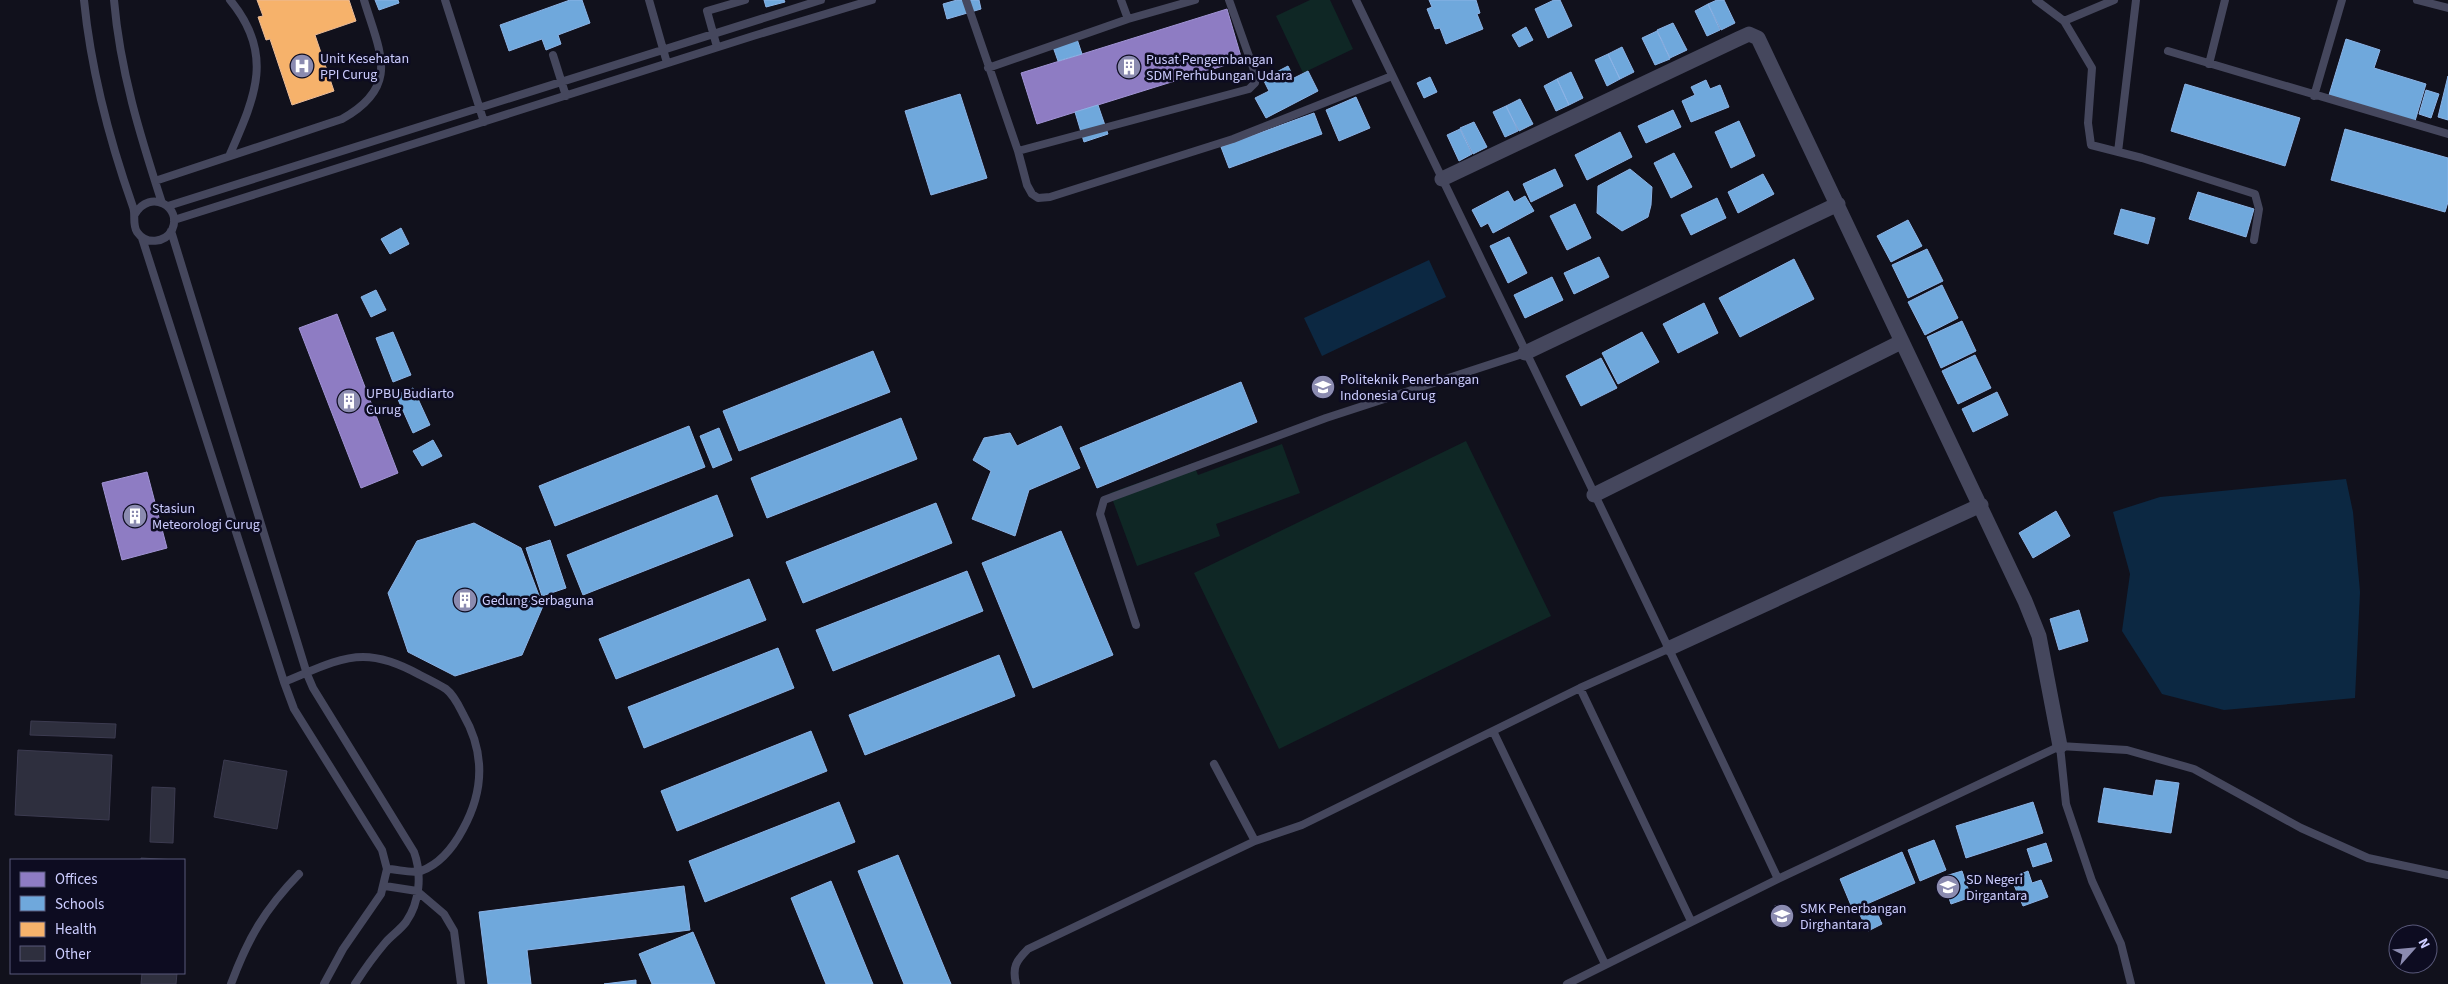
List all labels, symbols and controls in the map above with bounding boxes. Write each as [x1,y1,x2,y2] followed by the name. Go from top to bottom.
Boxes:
[320,49,409,85] place label: Unit Kesehatan PPI Curug
[1146,50,1293,86] place label: Pusat Pengembangan SDM Perhubungan Udara
[289,53,315,79] hospital icon: Unit Kesehatan PPI Curug
[1116,54,1142,80] building icon: Pusat Pengembangan SDM Perhubungan Udara
[1340,370,1479,406] place label: Politeknik Penerbangan Indonesia Curug
[1310,374,1336,400] school or university icon: Politeknik Penerbangan Indonesia Curug
[366,384,454,420] place label: UPBU Budiarto Curug
[336,388,362,414] building icon: UPBU Budiarto Curug
[152,499,260,535] place label: Stasiun Meteorologi Curug
[122,503,148,529] building icon: Stasiun Meteorologi Curug
[452,587,478,613] building icon: Gedung Serbaguna
[482,591,594,611] place label: Gedung Serbaguna
[10,859,185,974] legend
[55,869,98,890] text: Offices
[1966,870,2027,906] place label: SD Negeri Dirgantara
[1935,874,1961,900] school or university icon: SD Negeri Dirgantara
[55,894,104,915] text: Schools
[1800,899,1906,935] place label: SMK Penerbangan Dirghantara
[1769,903,1795,929] school or university icon: SMK Penerbangan Dirghantara
[55,919,97,940] text: Health
[2388,924,2438,974] north arrow
[2413,935,2435,952] text: N
[55,944,92,965] text: Other

